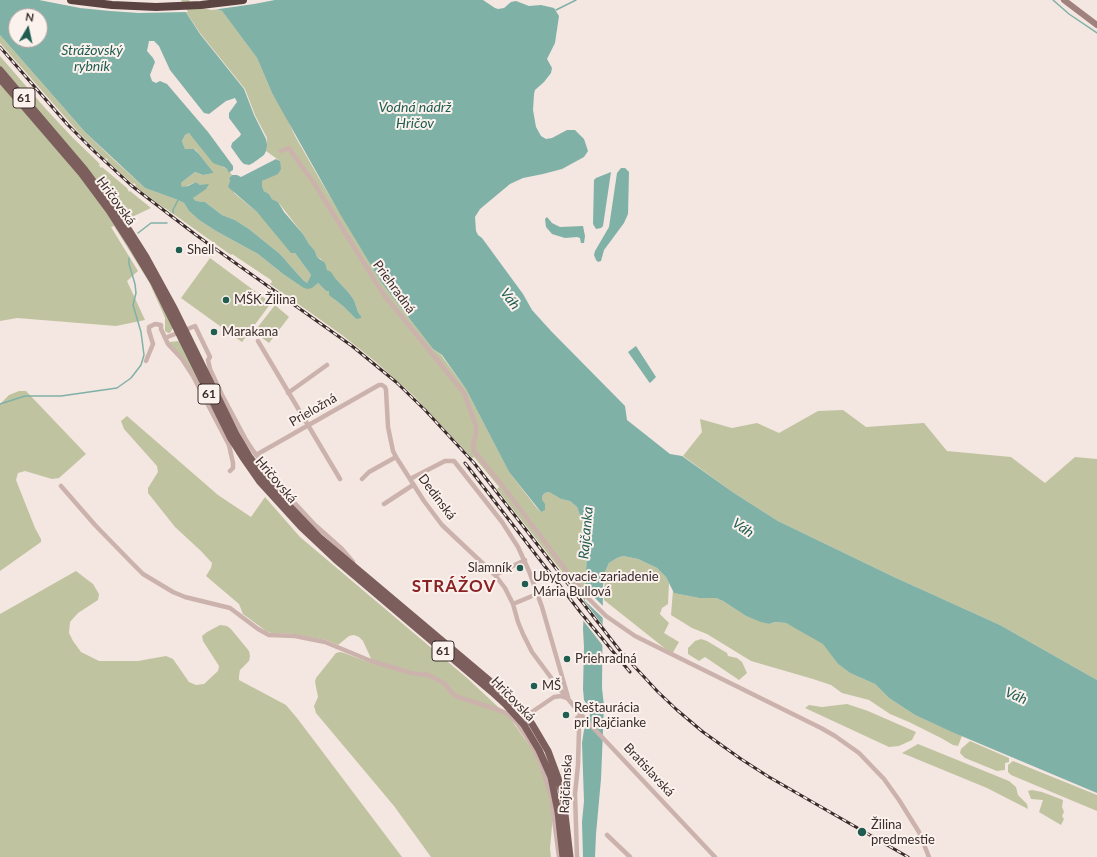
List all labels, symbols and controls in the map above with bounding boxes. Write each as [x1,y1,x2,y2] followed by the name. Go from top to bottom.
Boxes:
[8,8,48,48] north arrow
[25,10,35,24] text: N
[61,42,123,74] water label: Strážovský rybník
[13,88,35,108] road number: 61
[378,99,452,132] water label: Vodná nádrž Hričov
[93,174,139,228] street label: Hričovská
[187,242,214,258] place label: Shell
[174,245,184,255] marker: Shell
[370,257,418,317] street label: Priehradná
[497,285,523,313] water label: Váh
[234,292,296,308] place label: MŠK Žilina
[221,295,231,305] marker: MŠK Žilina
[222,324,278,340] place label: Marakana
[209,327,219,337] marker: Marakana
[198,384,220,404] road number: 61
[286,390,340,430] street label: Prieložná
[252,453,300,507] street label: Hričovská
[415,471,459,523] street label: Dedinská
[575,506,597,560] water label: Rajčanka
[729,515,757,541] water label: Váh
[468,560,512,576] place label: Slamník
[515,563,525,573] marker: Slamník
[533,569,659,600] place label: Ubytovacie zariadenie Mária Bullová
[412,577,496,597] district label: STRÁŽOV
[520,579,530,589] marker: Ubytovacie zariadenie Mária Bullová
[432,641,454,661] road number: 61
[575,651,637,667] place label: Priehradná
[562,654,572,664] marker: Priehradná
[488,673,538,725] street label: Hričovská
[542,678,561,694] place label: MŠ
[529,681,539,691] marker: MŠ
[1002,684,1030,708] water label: Váh
[574,700,646,731] place label: Reštaurácia pri Rajčianke
[561,710,571,720] marker: Reštaurácia pri Rajčianke
[620,740,678,800] street label: Bratislavská
[557,754,575,814] street label: Rajčianska
[871,817,935,848] place label: Žilina predmestie
[856,826,868,838] marker: Žilina predmestie

